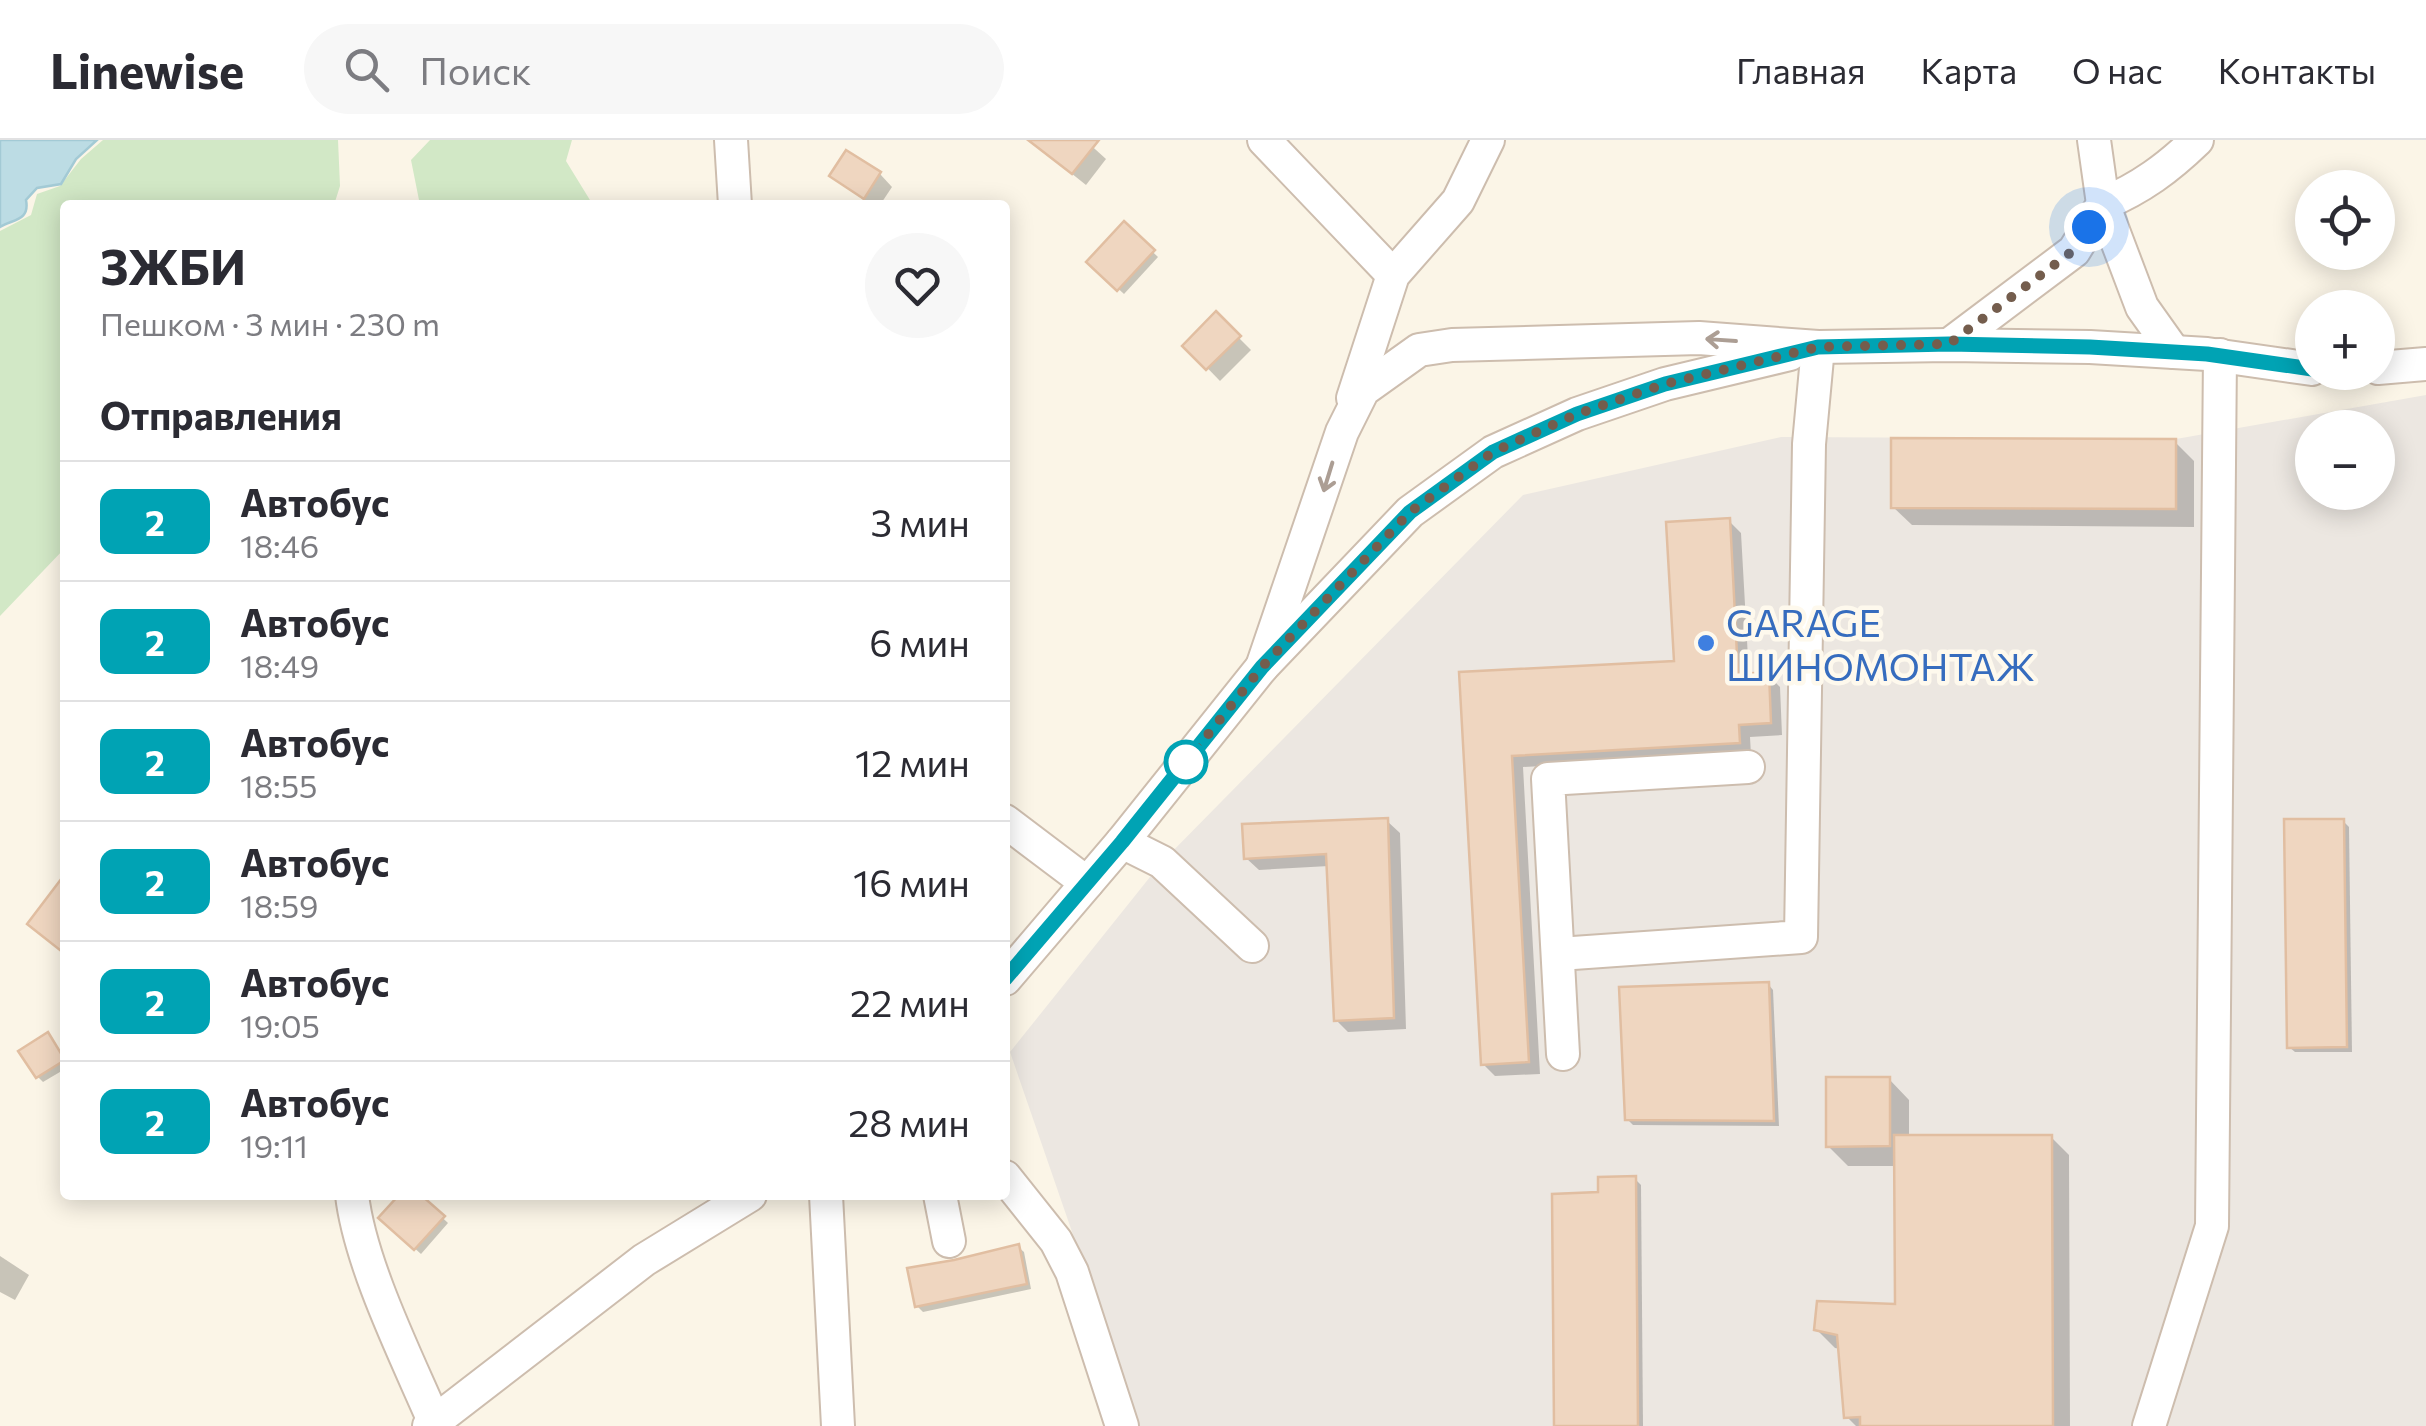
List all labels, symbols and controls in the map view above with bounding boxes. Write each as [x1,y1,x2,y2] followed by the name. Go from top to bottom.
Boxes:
[304,24,1004,114] search box
[50,40,244,99] text: Linewise
[339,42,394,97] icon: search
[419,46,531,93] text: Поиск
[1736,48,1866,91] text: Главная
[1921,48,2017,91] text: Карта
[2072,48,2163,91] text: О нас
[2218,48,2376,91] text: Контакты
[2295,170,2395,510] map controls
[2295,170,2395,270] button: locate
[2064,202,2114,252] your location
[865,233,970,338] button: heart
[100,236,246,295] text: ЗЖБИ
[2295,290,2395,390] button: +
[100,303,440,343] text: Пешком · 3 мин · 230 m
[1706,330,1738,349] one-way arrow
[100,391,342,438] text: Отправления
[2295,410,2395,510] button: −
[1318,460,1336,492] one-way arrow
[240,478,390,525] text: Автобус
[871,498,970,545] text: 3 мин
[145,500,165,543] text: 2
[240,525,319,565] text: 18:46
[240,598,390,645] text: Автобус
[1726,598,2035,689] place label: GARAGE ШИНОМОНТАЖ
[869,618,970,665] text: 6 мин
[145,620,165,663] text: 2
[1695,632,1717,654] marker: GARAGE ШИНОМОНТАЖ
[240,645,319,685] text: 18:49
[240,718,390,765] text: Автобус
[855,738,970,785] text: 12 мин
[145,740,165,783] text: 2
[1165,741,1207,783] unlabelled marker
[240,765,317,805] text: 18:55
[240,838,390,885] text: Автобус
[853,858,970,905] text: 16 мин
[145,860,165,903] text: 2
[240,885,318,925] text: 18:59
[240,958,390,1005] text: Автобус
[850,978,970,1025] text: 22 мин
[145,980,165,1023] text: 2
[240,1005,320,1045] text: 19:05
[240,1078,390,1125] text: Автобус
[848,1098,970,1145] text: 28 мин
[145,1100,165,1143] text: 2
[240,1125,308,1165] text: 19:11

